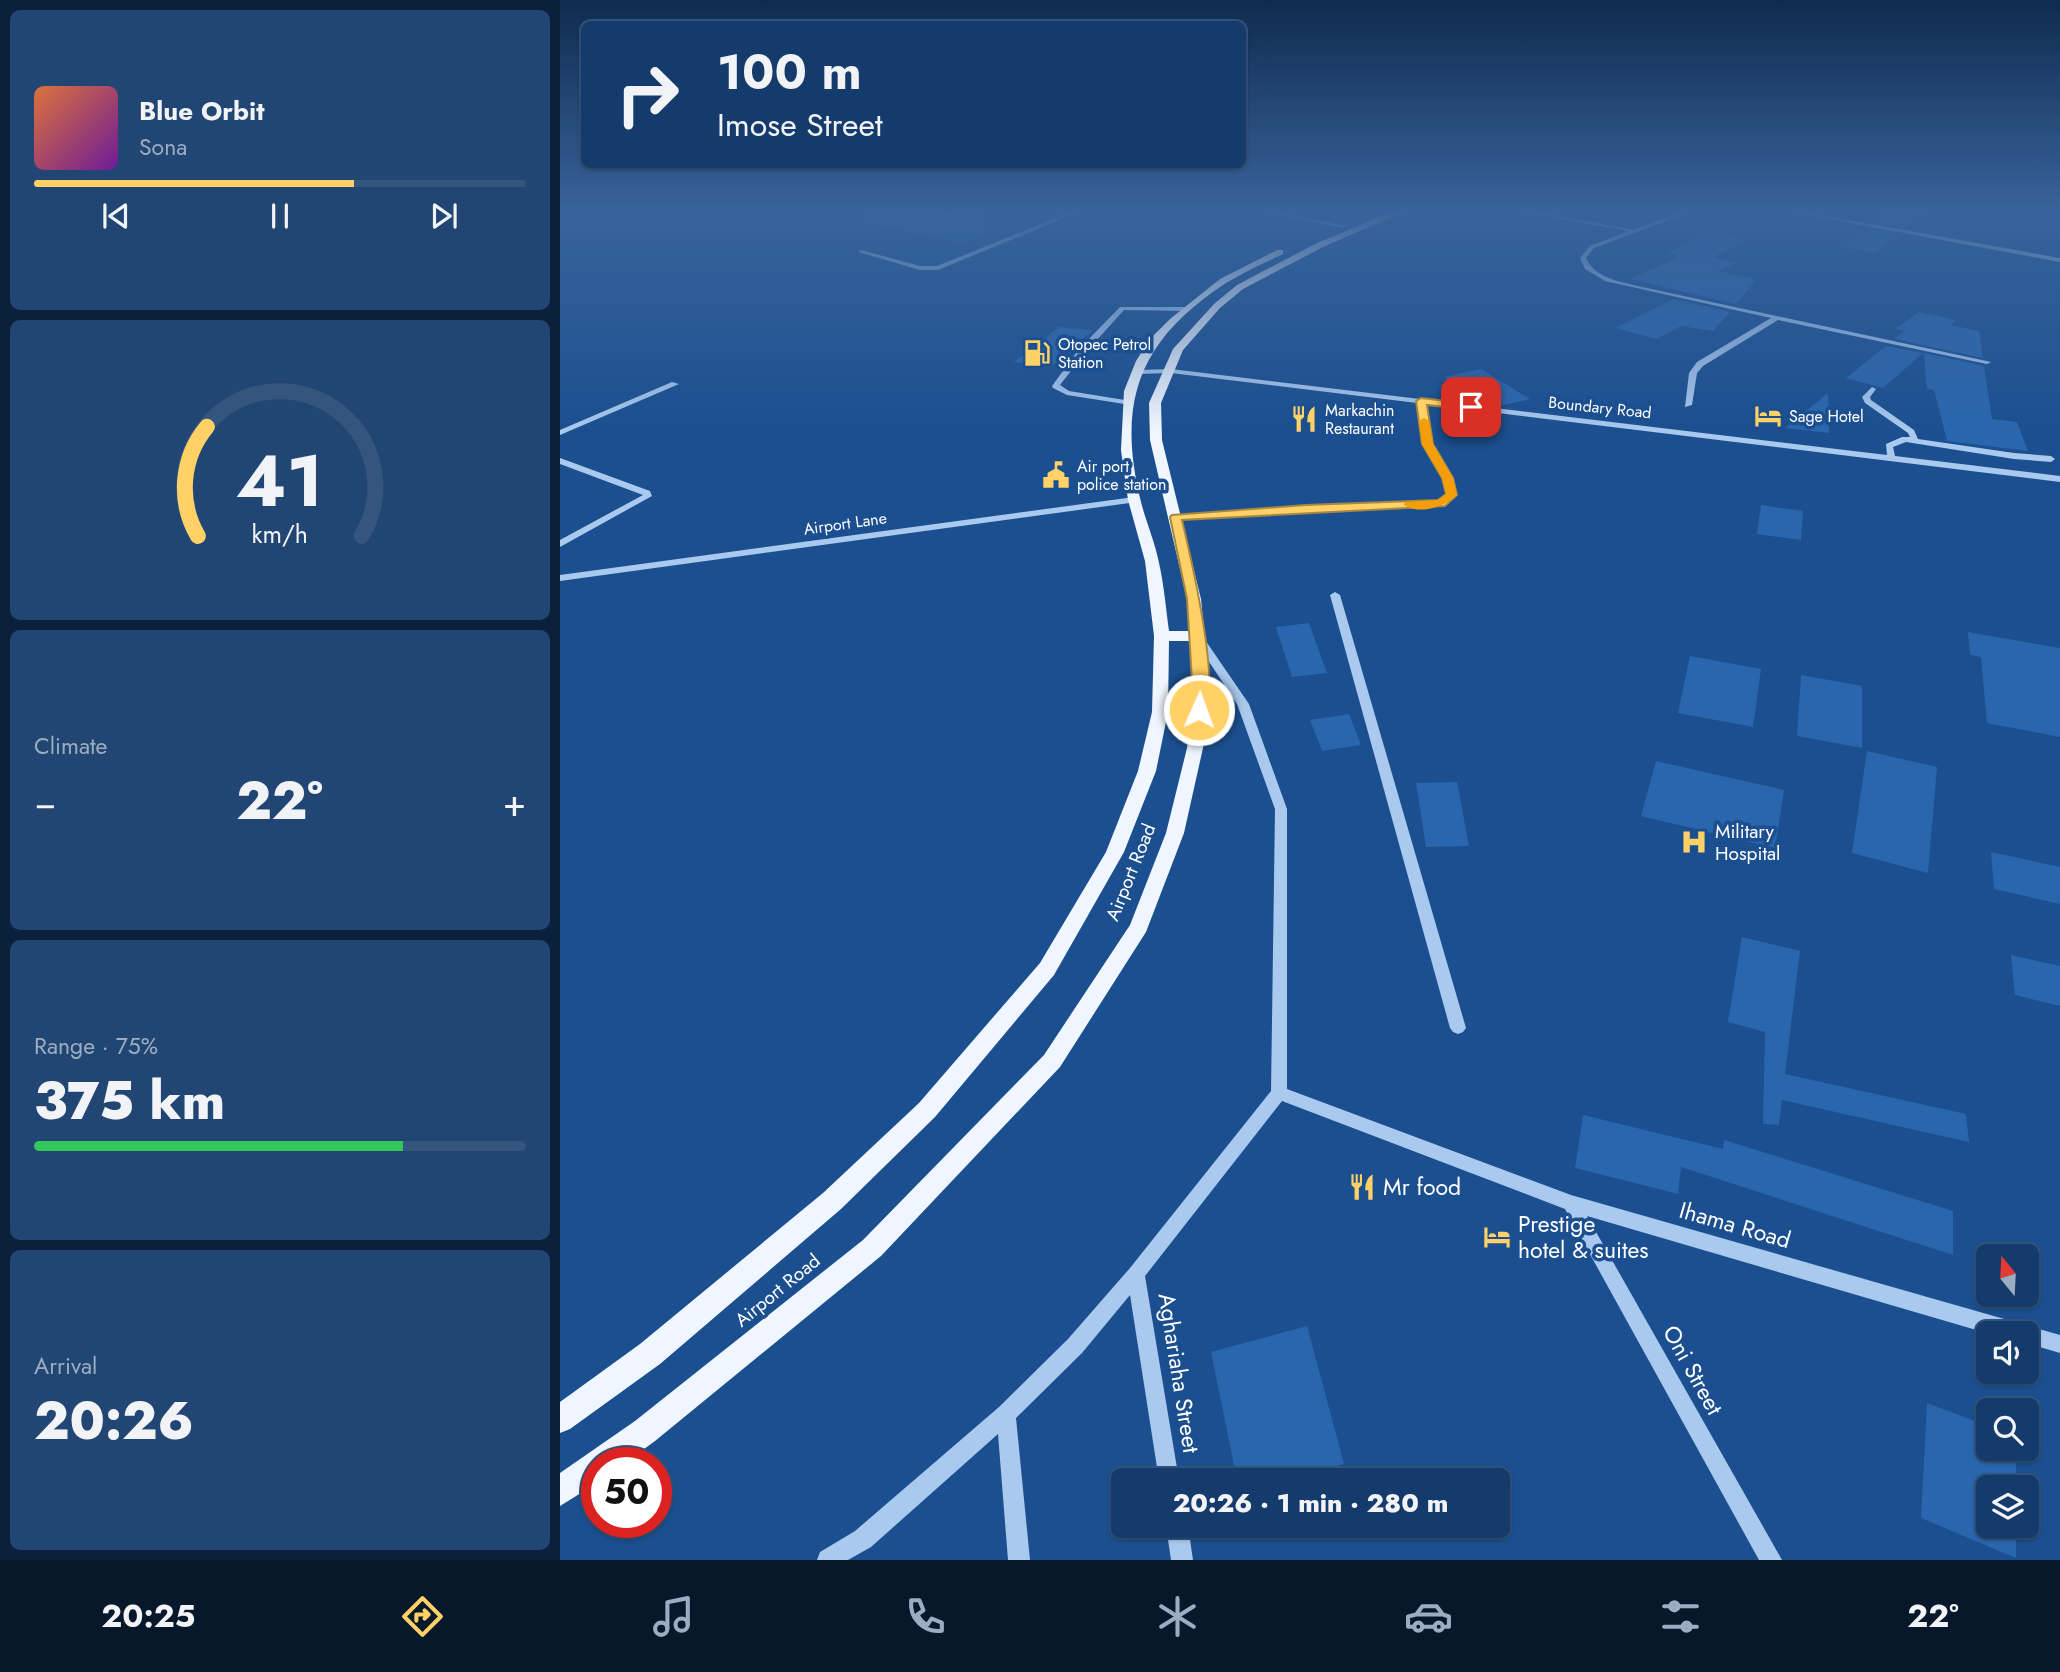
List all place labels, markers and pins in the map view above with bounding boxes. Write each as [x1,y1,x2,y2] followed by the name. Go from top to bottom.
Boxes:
[1058,333,1151,374] place label: Otopec Petrol Station
[1022,338,1052,368] fuel station icon: Otopec Petrol Station
[1441,377,1501,437] pin
[1325,399,1395,440] place label: Markachin Restaurant
[1753,401,1783,431] hotel icon: Sage Hotel
[1289,404,1319,434] restaurant icon: Markachin Restaurant
[1789,405,1864,428] place label: Sage Hotel
[1077,455,1167,496] place label: Air port police station
[1041,460,1071,490] public building icon: Air port police station
[1715,818,1780,867] place label: Military Hospital
[1679,827,1709,857] hospital icon: Military Hospital
[1383,1170,1461,1204] place label: Mr food
[1347,1172,1377,1202] restaurant icon: Mr food
[1518,1207,1649,1267] place label: Prestige hotel & suites
[1482,1222,1512,1252] hotel icon: Prestige hotel & suites

